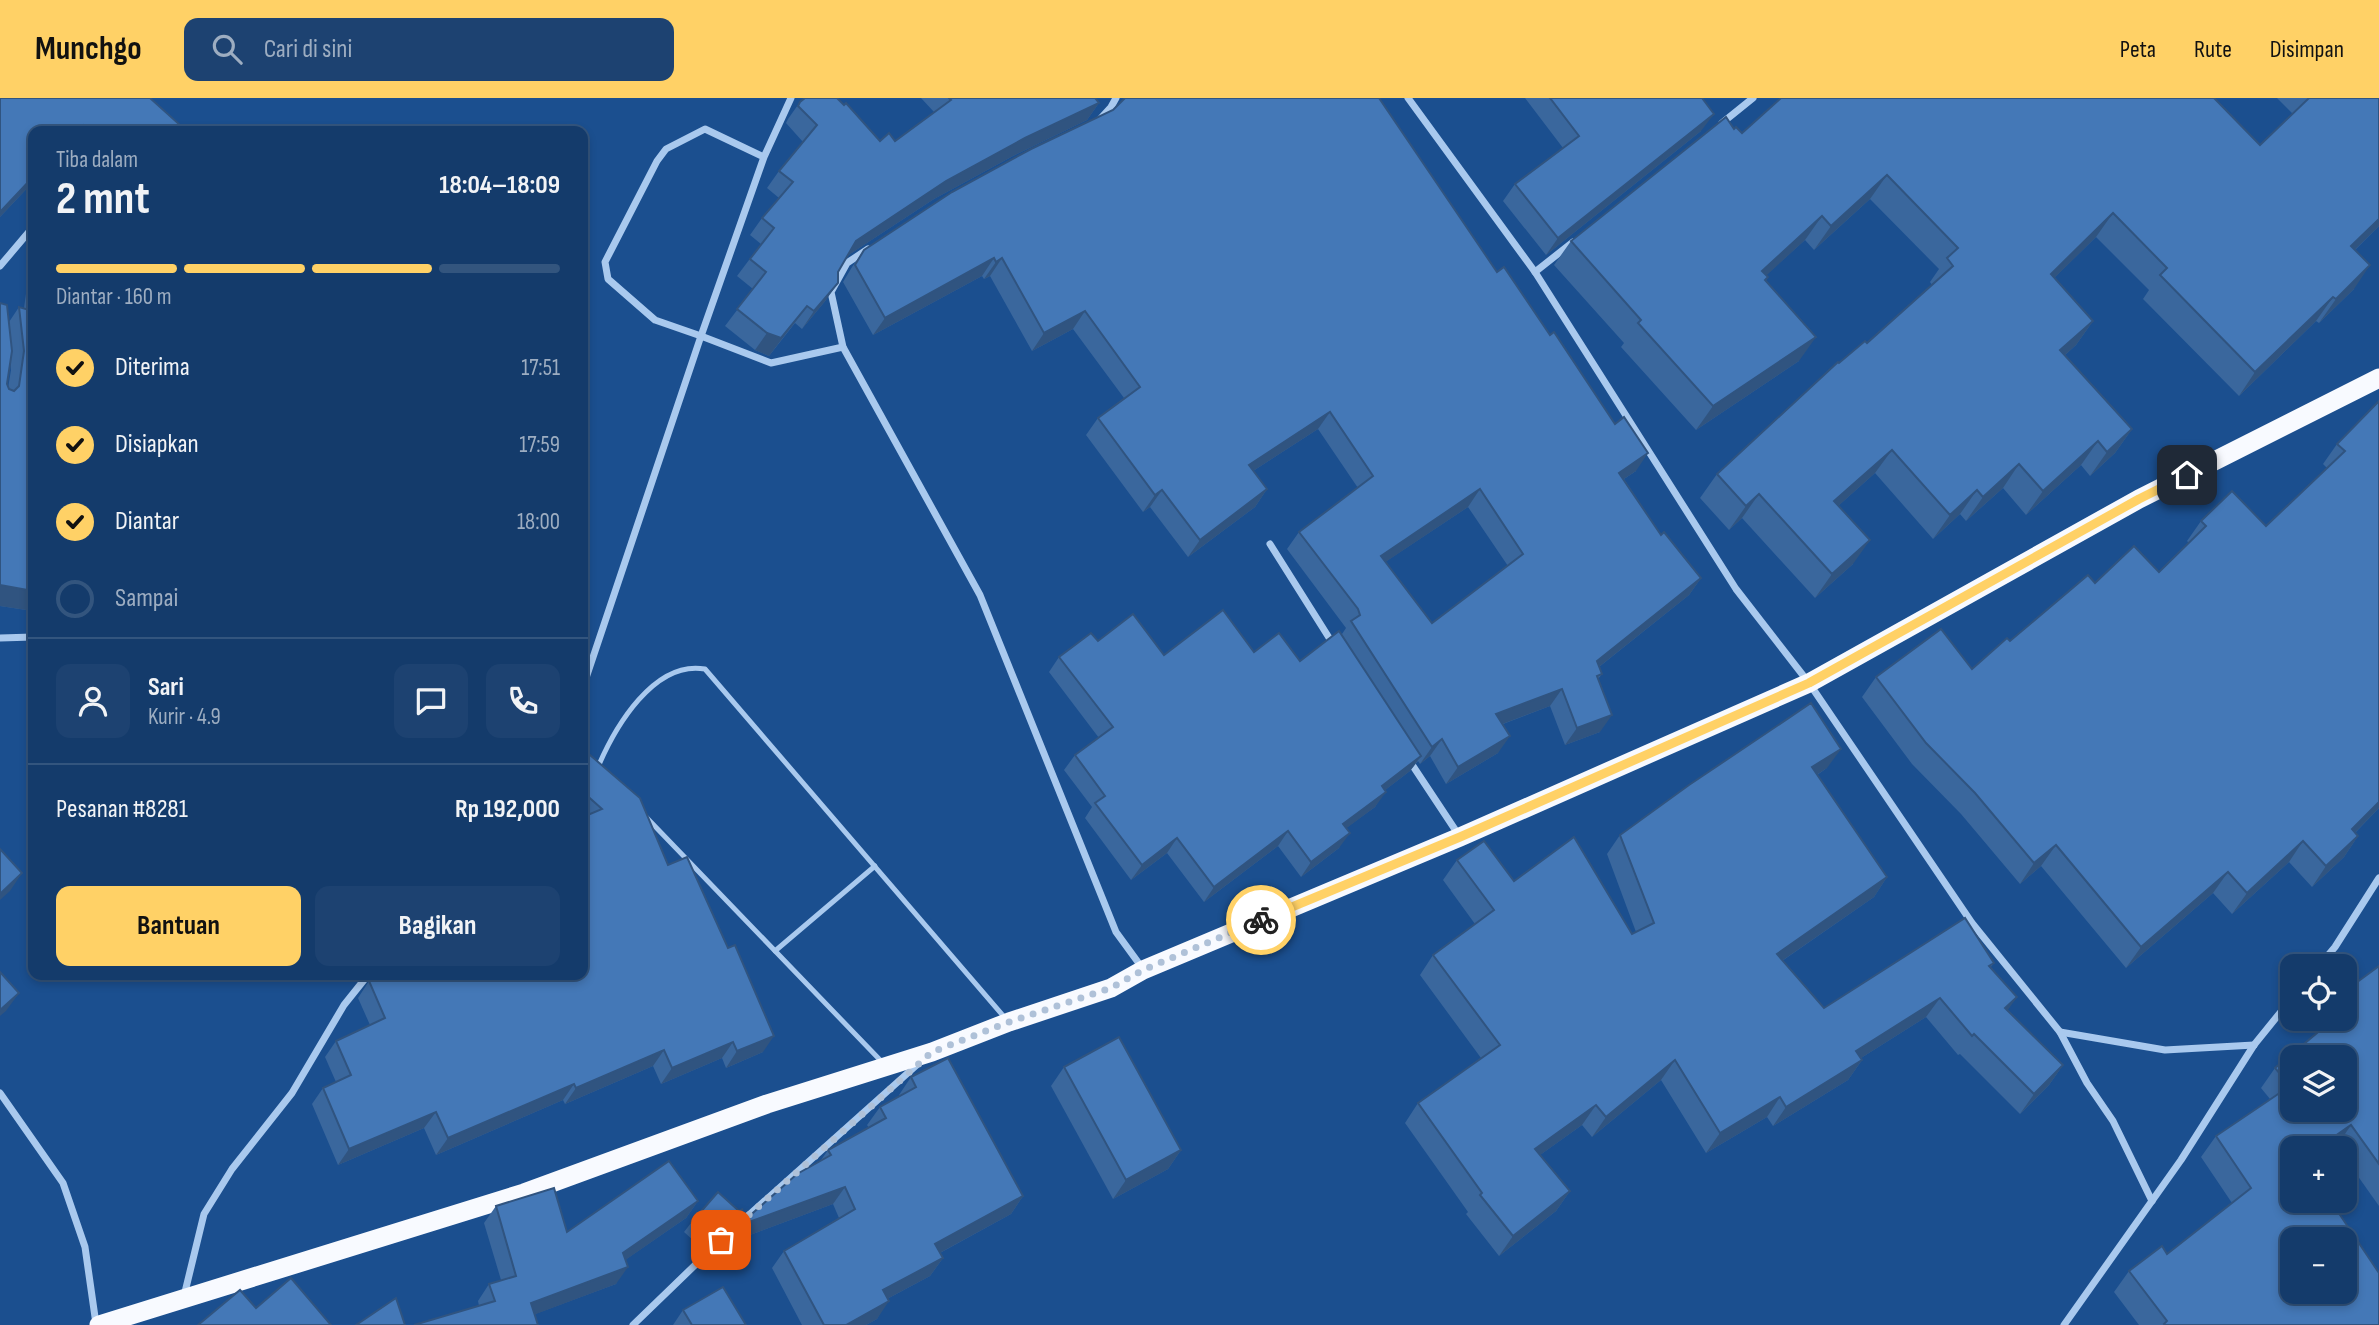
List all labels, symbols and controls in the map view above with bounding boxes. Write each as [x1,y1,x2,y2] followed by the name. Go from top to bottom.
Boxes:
[184,18,674,81] search box
[35,29,142,69] text: Munchgo
[208,30,246,68] icon: search
[264,34,352,65] text: Cari di sini
[2120,35,2156,64] text: Peta
[2194,35,2232,64] text: Rute
[2270,35,2344,64] text: Disimpan
[56,146,138,174] text: Tiba dalam
[439,170,560,201] text: 18:04–18:09
[56,172,150,227] text: 2 mnt
[56,283,172,311] text: Diantar · 160 m
[56,349,94,387] icon: check
[115,352,190,383] text: Diterima
[521,354,560,382] text: 17:51
[56,426,94,464] icon: check
[115,429,199,460] text: Disiapkan
[519,431,560,459] text: 17:59
[2157,445,2217,505] pin
[2168,456,2206,494] icon: home
[56,503,94,541] icon: check
[115,506,179,537] text: Diantar
[517,508,560,536] text: 18:00
[115,583,178,614] text: Sampai
[56,664,130,738] button: person
[394,664,468,738] button: chat
[486,664,560,738] button: phone
[148,672,184,703] text: Sari
[148,703,221,731] text: Kurir · 4.9
[56,794,188,825] text: Pesanan #8281
[455,794,560,825] text: Rp 192,000
[1226,885,1296,955] courier
[56,886,301,966] button: Bantuan
[315,886,560,966] button: Bagikan
[1242,901,1280,939] icon: bike
[2280,954,2357,1304] map controls
[2280,954,2357,1031] button: locate
[2280,1045,2357,1122] button: layers
[2280,1136,2357,1213] button: +
[691,1210,751,1270] pin
[702,1221,740,1259] icon: bag
[2280,1227,2357,1304] button: −

